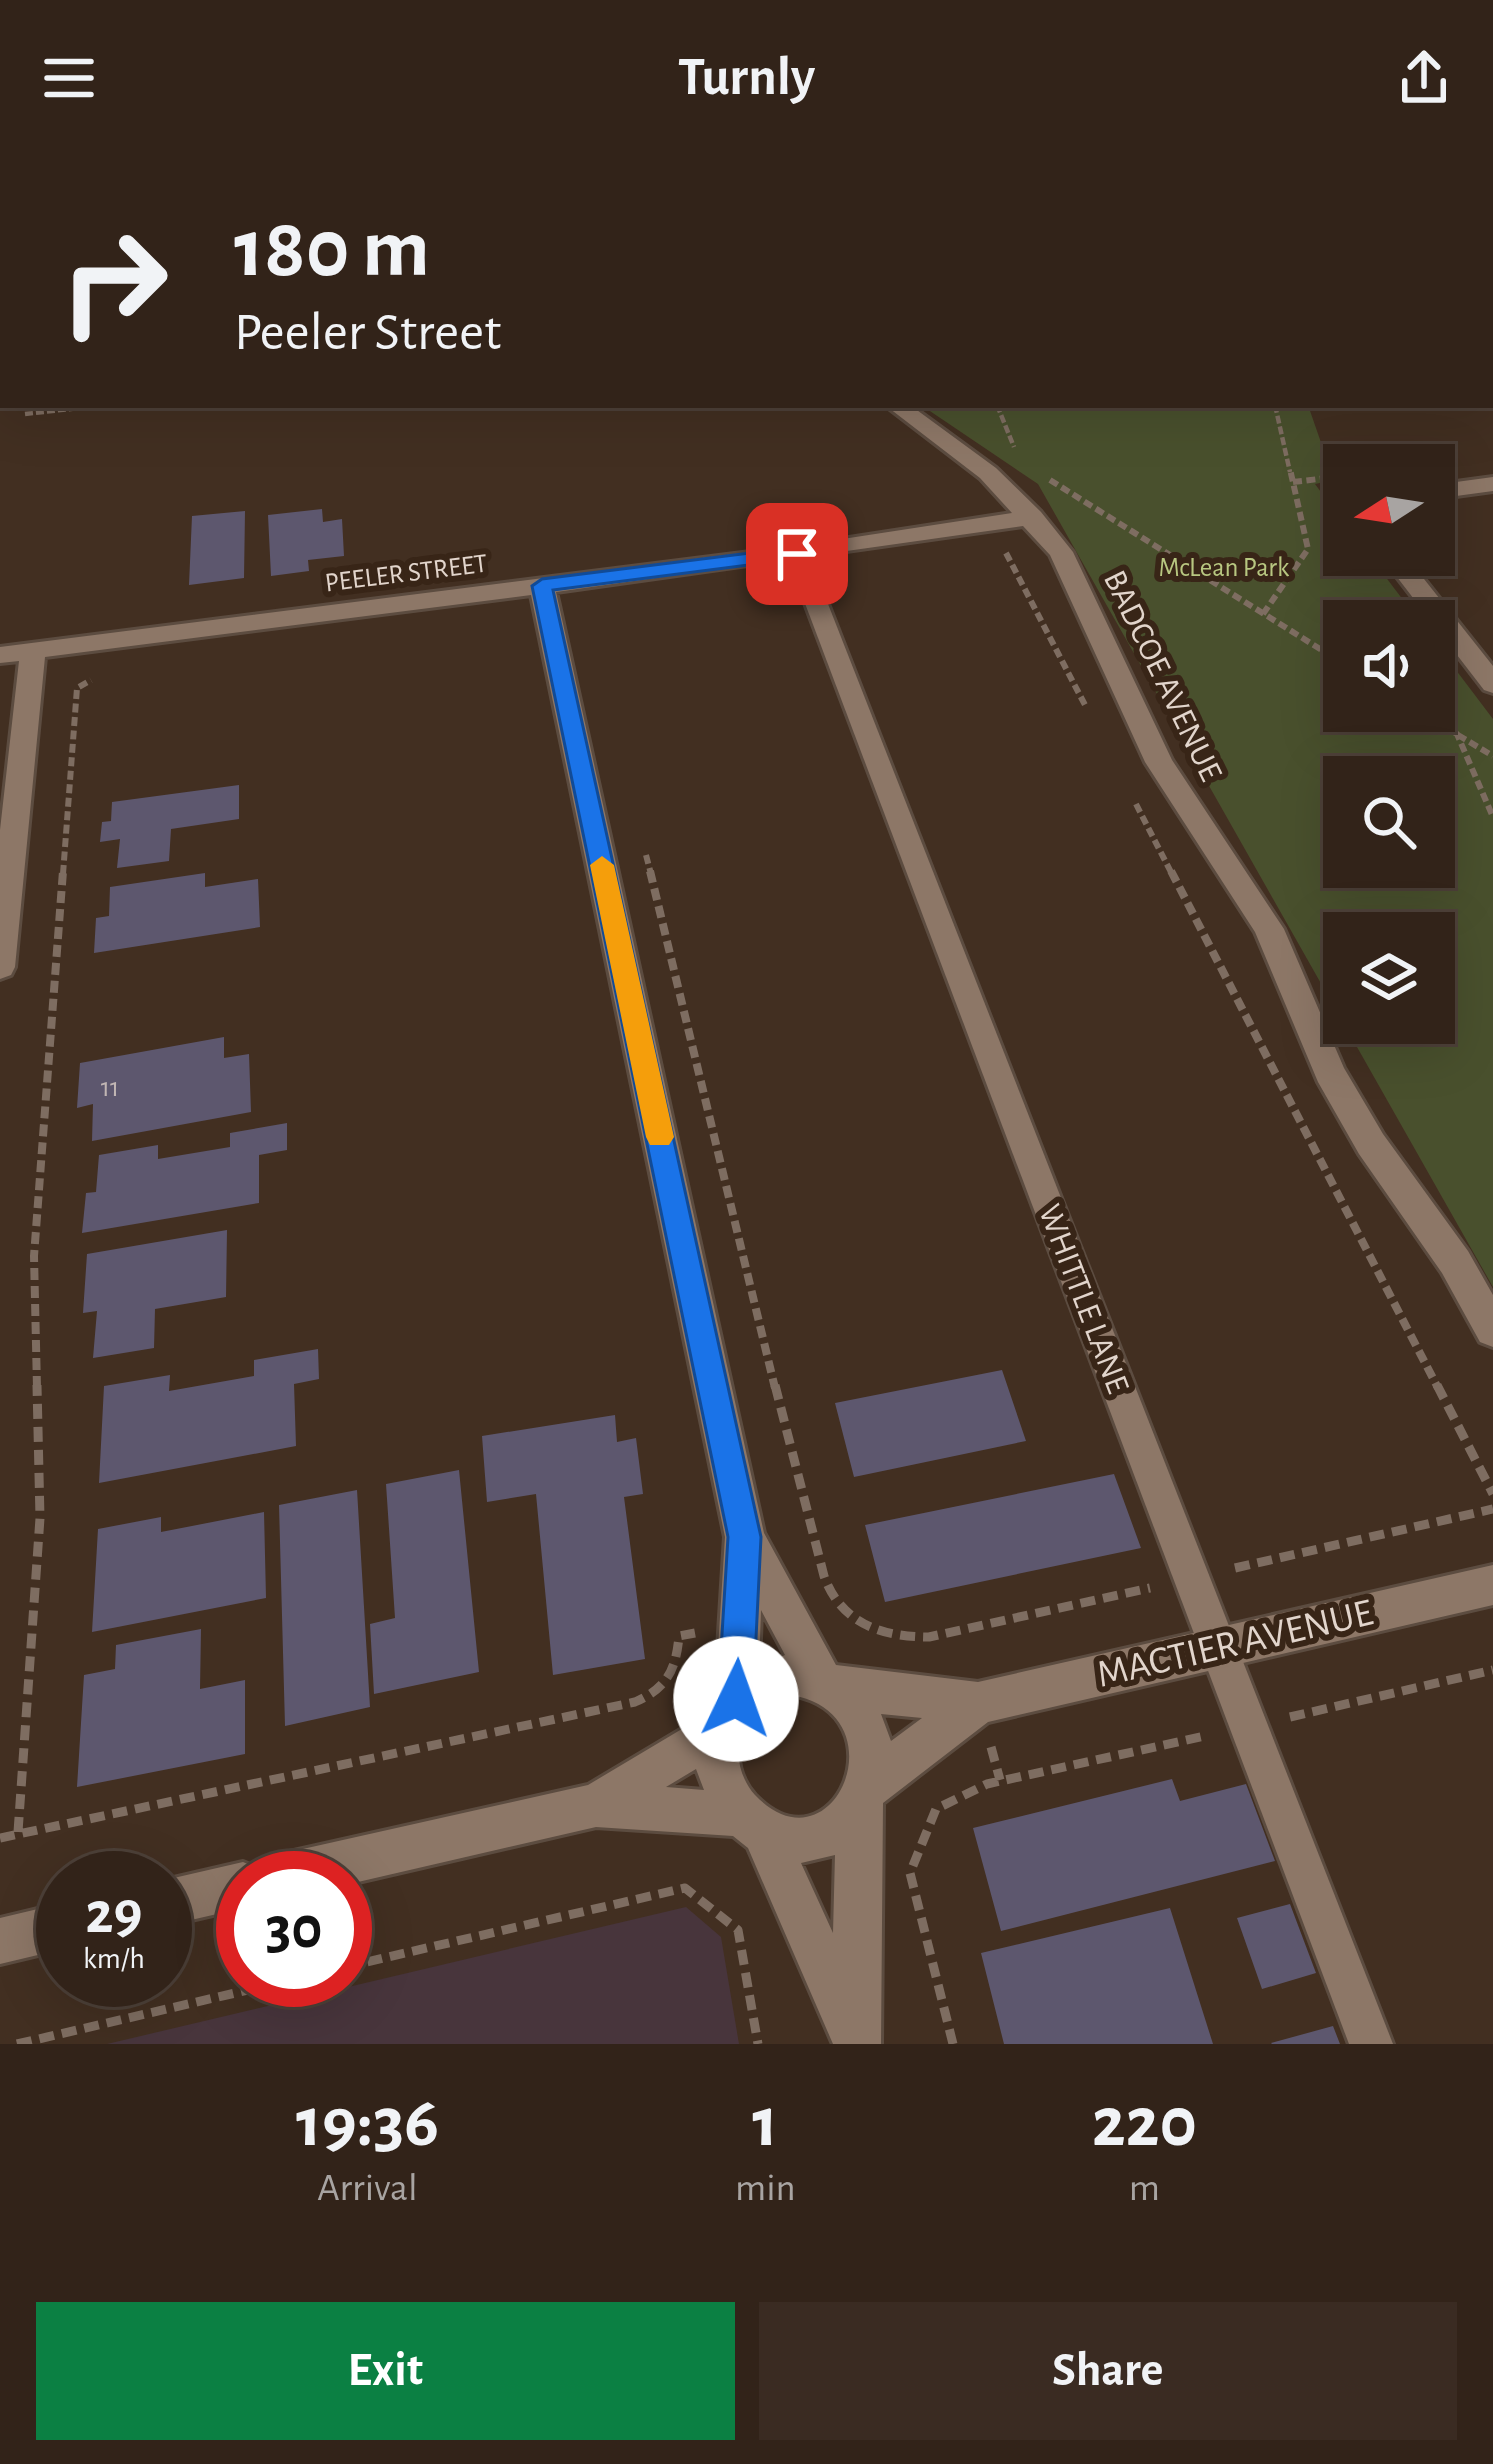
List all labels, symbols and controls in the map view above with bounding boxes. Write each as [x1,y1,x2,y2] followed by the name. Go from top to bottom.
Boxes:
[36,45,102,111] icon: menu
[1391,45,1457,111] icon: share
[678,51,815,105] text: Turnly
[36,204,192,360] icon: right
[234,208,430,292] text: 180 m
[234,306,501,360] text: Peeler Street
[1323,444,1455,576] north arrow
[1323,444,1455,1044] map controls
[746,503,848,605] pin
[764,521,830,587] icon: arrive
[323,550,489,596] street label: PEELER STREET
[1159,554,1290,581] park label: McLean Park
[1097,566,1227,786] street label: BADCOE AVENUE
[1323,600,1455,732] button: sound
[1323,756,1455,888] button: search
[1323,912,1455,1044] button: layers
[101,1074,119,1101] house number: 11
[1032,1200,1134,1398] street label: WHITTLE LANE
[1093,1593,1377,1695] street label: MACTIER AVENUE
[673,1636,799,1762] position arrow
[216,1851,372,2007] speed limit sign: 30
[85,1884,143,1944] text: 29
[83,1944,145,1974] text: km/h
[296,2087,439,2159] text: 19:36
[752,2087,778,2159] text: 1
[1092,2087,1197,2159] text: 220
[317,2169,418,2208] text: Arrival
[735,2169,796,2208] text: min
[1129,2169,1160,2208] text: m
[36,2302,735,2440] button: Exit
[759,2302,1457,2440] button: Share

